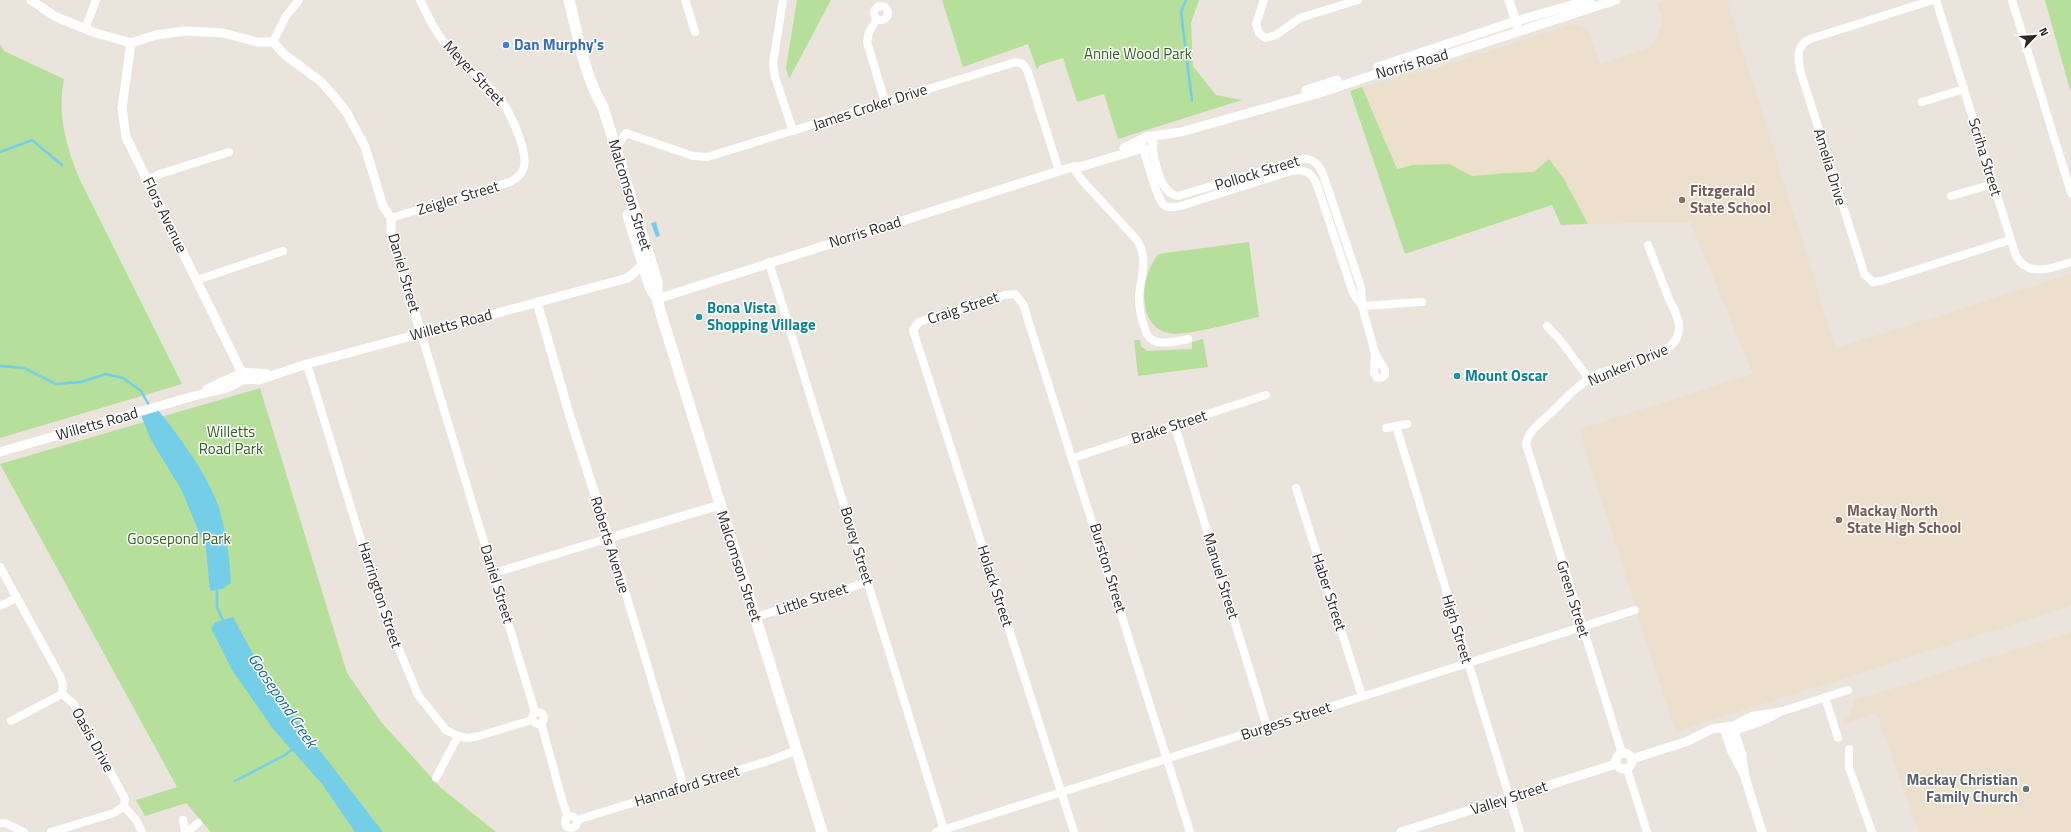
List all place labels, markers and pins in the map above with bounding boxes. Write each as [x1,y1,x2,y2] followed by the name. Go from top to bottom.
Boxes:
[514,33,604,56] place label: Dan Murphy's
[501,40,511,50] marker: Dan Murphy's
[1690,179,1771,219] place label: Fitzgerald State School
[1677,195,1687,205] marker: Fitzgerald State School
[707,296,816,336] place label: Bona Vista Shopping Village
[694,312,704,322] marker: Bona Vista Shopping Village
[1465,364,1548,387] place label: Mount Oscar
[1452,371,1462,381] marker: Mount Oscar
[1847,499,1961,539] place label: Mackay North State High School
[1834,515,1844,525] marker: Mackay North State High School
[1906,768,2018,808] place label: Mackay Christian Family Church
[2021,784,2031,794] marker: Mackay Christian Family Church

